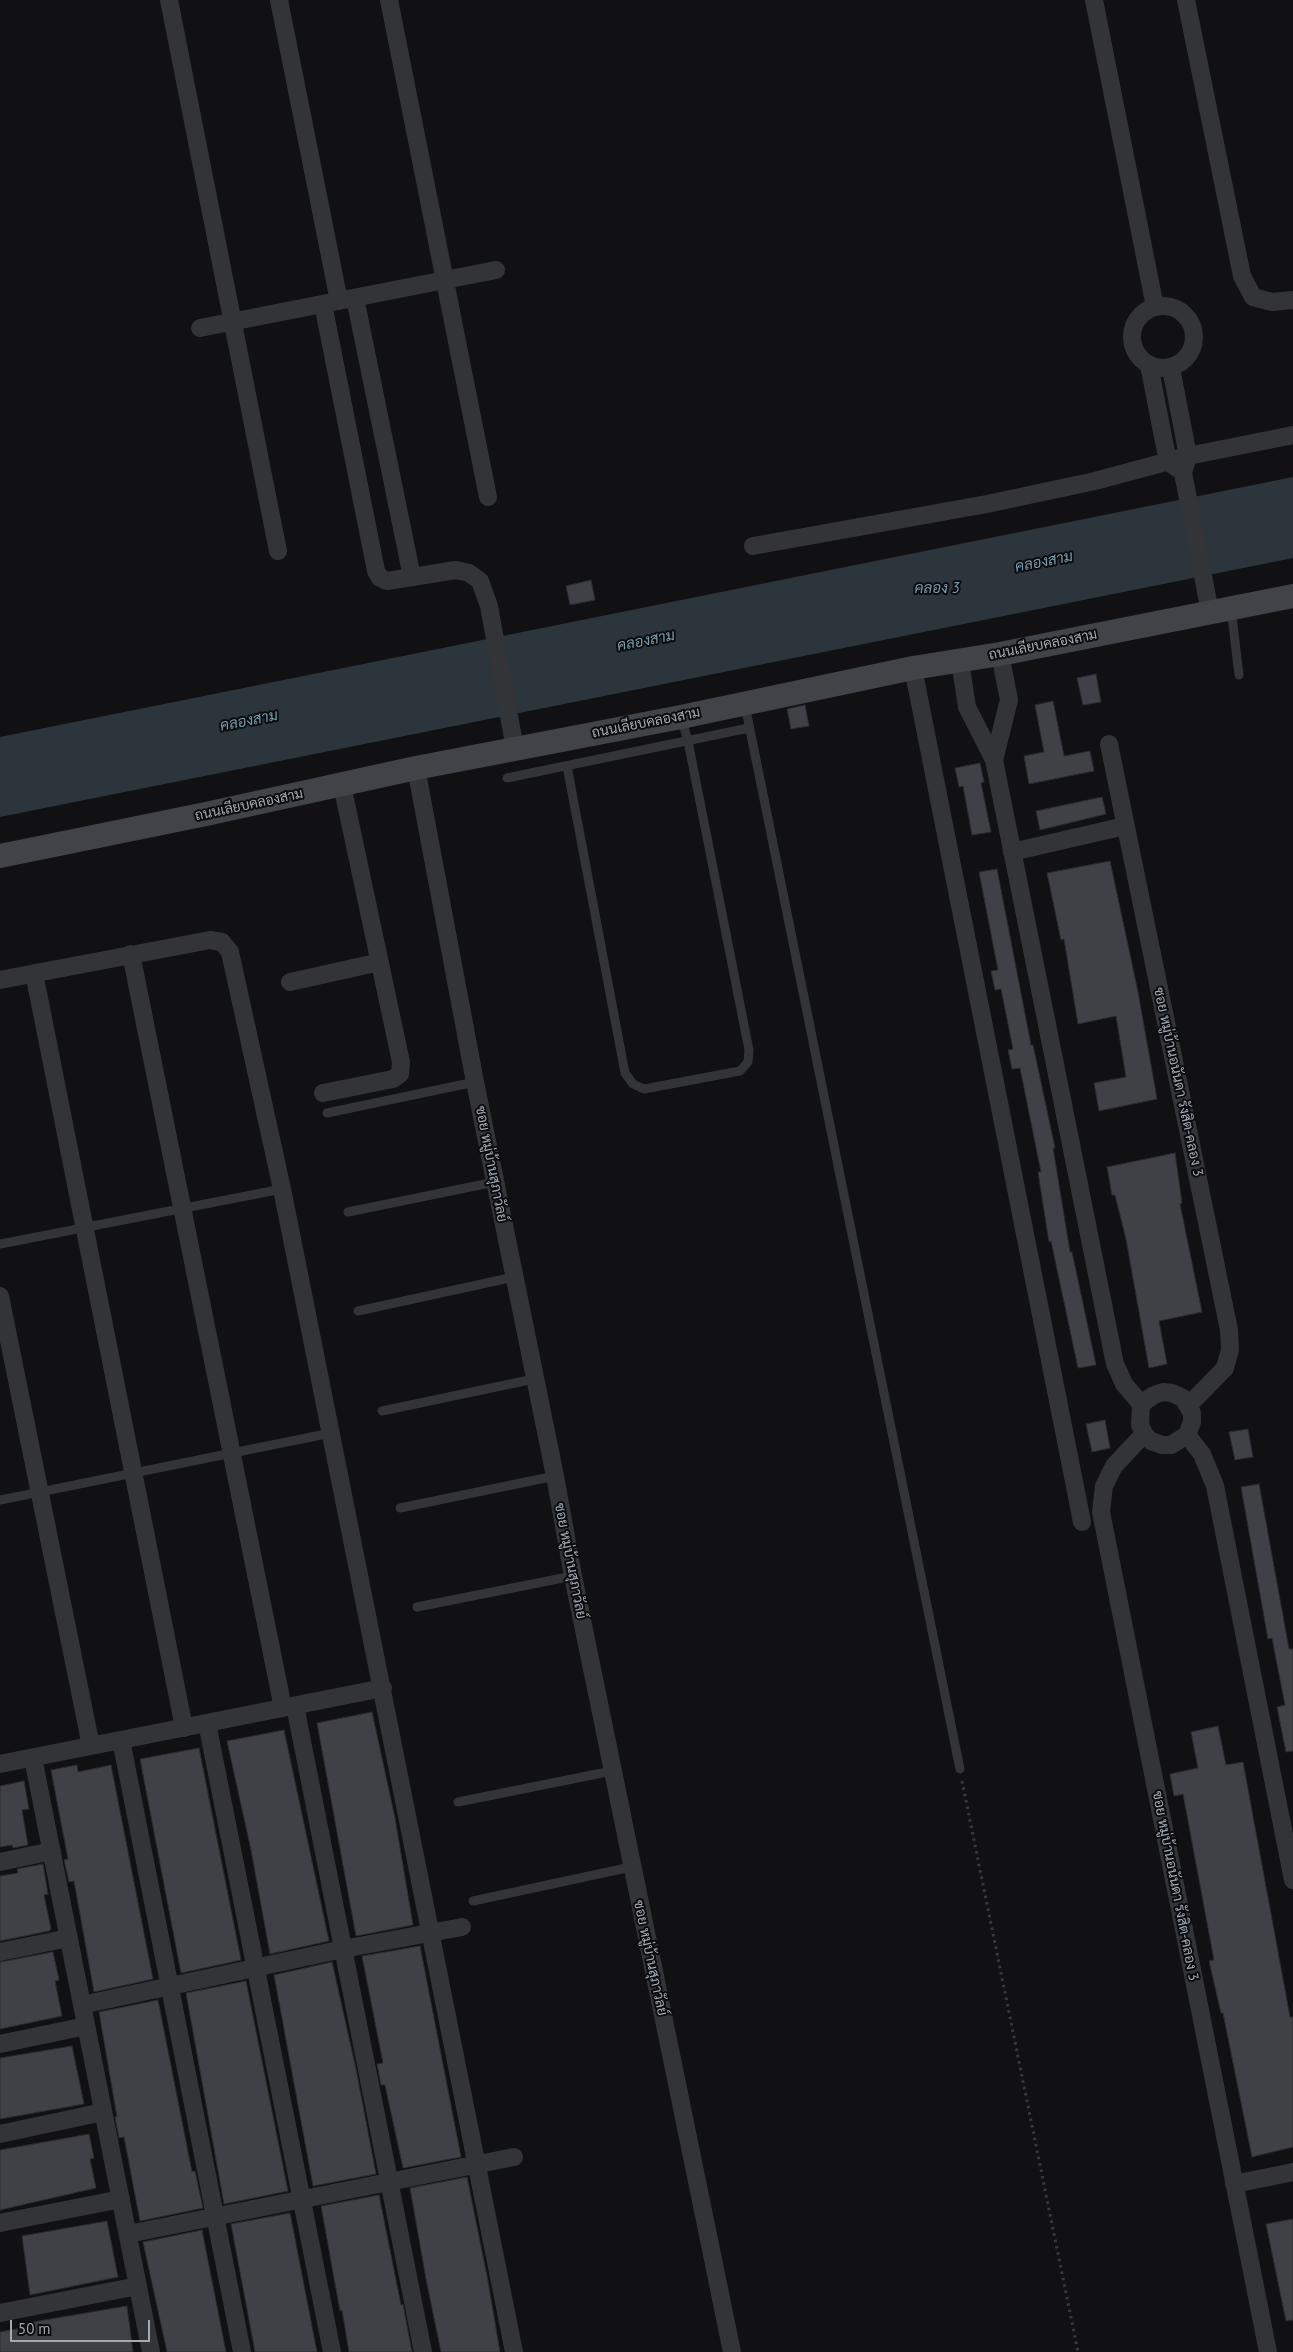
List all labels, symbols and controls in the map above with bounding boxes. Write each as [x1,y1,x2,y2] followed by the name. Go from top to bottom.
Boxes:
[1014,548,1074,576] water label: คลองสาม
[914,580,960,598] water label: คลอง 3
[987,626,1099,664] street label: ถนนเลียบคลองสาม
[616,627,676,655] water label: คลองสาม
[590,704,702,742] street label: ถนนเลียบคลองสาม
[219,707,279,735] water label: คลองสาม
[193,785,305,825] street label: ถนนเลียบคลองสาม
[1150,986,1206,1178] street label: ซอย หมู่บ้านอนันดา รังสิต-คลอง 3
[472,1105,510,1223] street label: ซอย หมู่บ้านสุภาวัลย์
[551,1502,589,1620] street label: ซอย หมู่บ้านสุภาวัลย์
[1148,1790,1202,1982] street label: ซอย หมู่บ้านอนันดา รังสิต-คลอง 3
[630,1899,670,2017] street label: ซอย หมู่บ้านสุภาวัลย์
[12,2310,152,2342] scale bar
[18,2319,51,2338] text: 50 m

